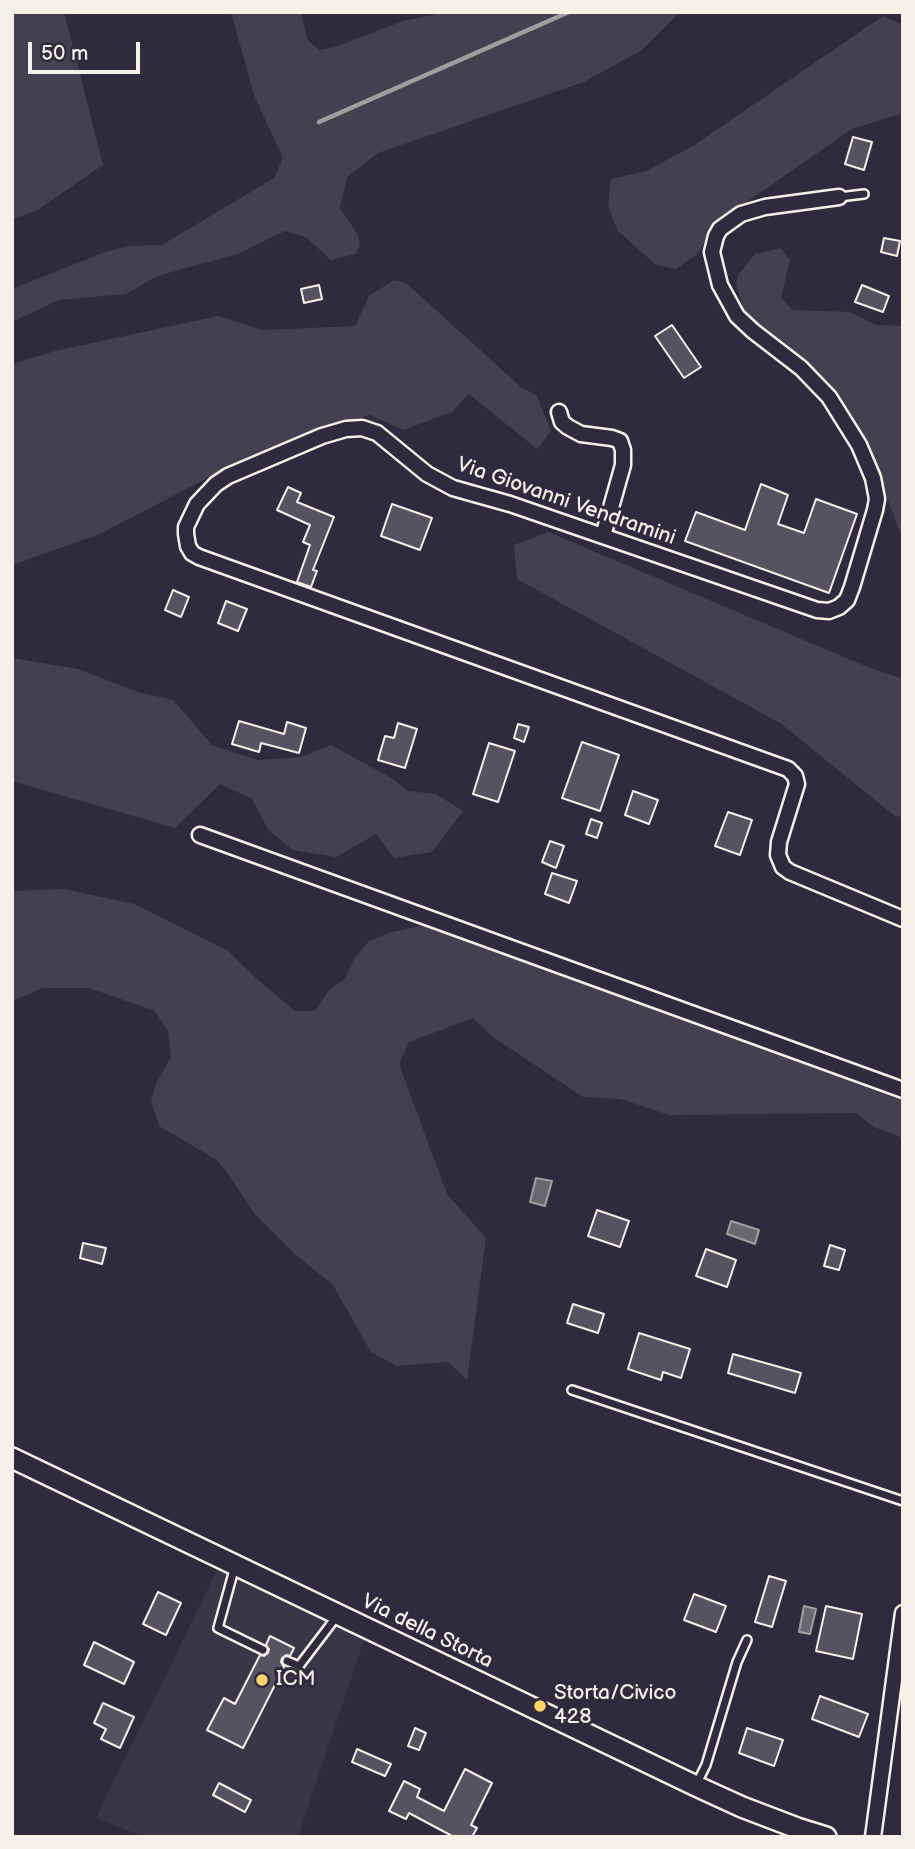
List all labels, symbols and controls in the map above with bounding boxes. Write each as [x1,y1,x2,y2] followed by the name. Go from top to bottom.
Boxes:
[32,28,144,72] scale bar
[41,41,88,66] text: 50 m
[453,453,679,551] street label: Via Giovanni Vendramini
[357,1589,497,1675] street label: Via della Storta
[276,1667,316,1693] place label: ICM
[254,1672,270,1688] marker: ICM
[554,1681,676,1731] place label: Storta/Civico 428
[532,1698,548,1714] marker: Storta/Civico 428

